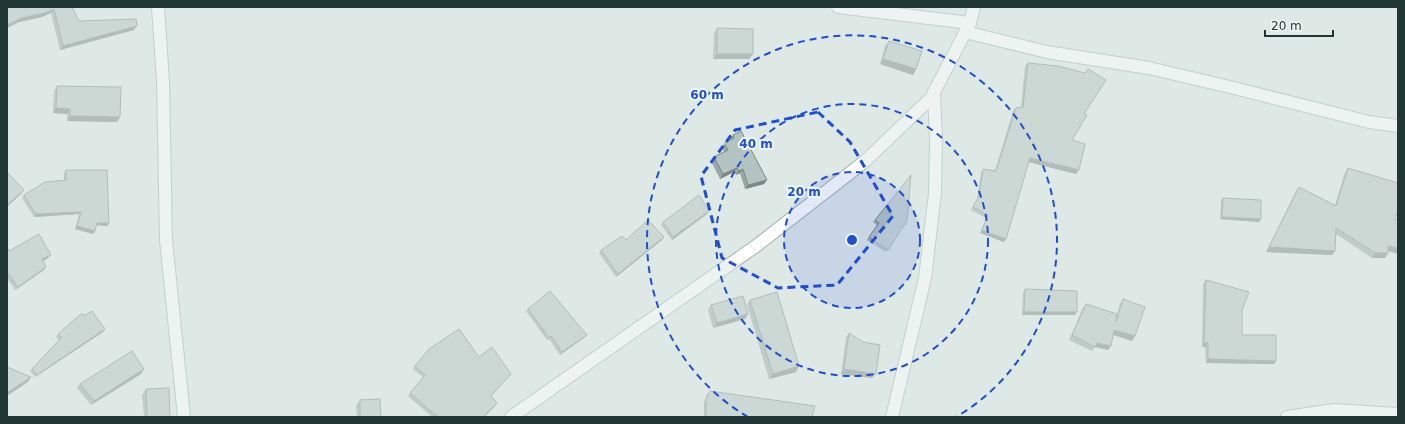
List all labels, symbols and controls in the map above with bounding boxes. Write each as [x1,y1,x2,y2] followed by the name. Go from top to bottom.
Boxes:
[1265,12,1333,38] scale bar
[1271,19,1302,33] text: 20 m
[690,88,724,102] text: 60 m
[739,137,773,151] text: 40 m
[787,185,821,199] text: 20 m
[845,233,859,247] centre of rings

